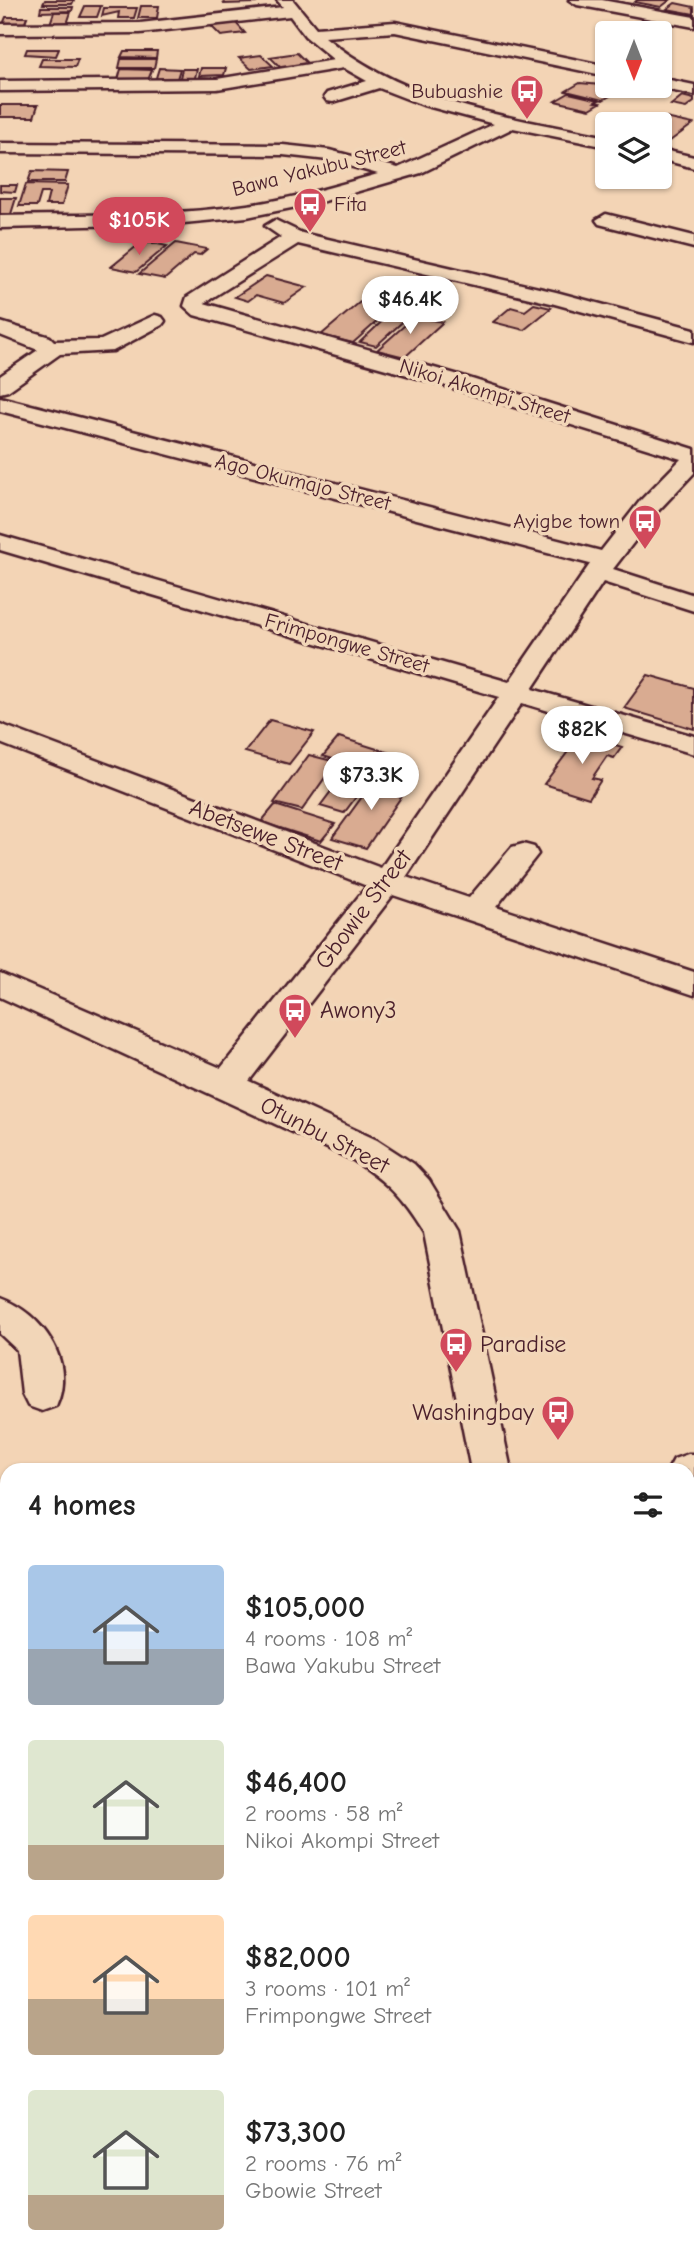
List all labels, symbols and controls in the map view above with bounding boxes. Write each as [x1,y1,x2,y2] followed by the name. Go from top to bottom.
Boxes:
[595,21,672,98] north arrow
[595,21,672,189] map controls
[508,72,546,121] bus stop icon: Bubuashie
[411,79,503,103] place label: Bubuashie
[595,112,672,189] button: layers
[230,135,409,201] street label: Bawa Yakubu Street
[291,185,329,234] bus stop icon: Fita
[334,192,367,216] place label: Fita
[90,198,188,257] pin: $105K
[108,206,170,233] text: $105K
[353,276,467,336] pin: $46.4K
[378,285,442,312] text: $46.4K
[397,354,574,429] street label: Nikoi Akompi Street
[213,449,394,516] street label: Ago Okumajo Street
[626,502,664,551] bus stop icon: Ayigbe town
[513,509,620,533] place label: Ayigbe town
[262,608,433,678] street label: Frimpongwe Street
[541,706,623,766] pin: $82K
[557,715,607,742] text: $82K
[314,752,428,812] pin: $73.3K
[339,761,403,788] text: $73.3K
[186,793,348,877] street label: Abetsewe Street
[309,843,418,974] street label: Gbowie Street
[276,991,314,1040] bus stop icon: Awony3
[320,996,397,1024] place label: Awony3
[256,1091,395,1180] street label: Otunbu Street
[437,1325,475,1374] bus stop icon: Paradise
[480,1330,566,1358] place label: Paradise
[539,1393,577,1442] bus stop icon: Washingbay
[412,1398,534,1426] place label: Washingbay
[629,1486,667,1524] icon: filters
[28,1488,135,1523] text: 4 homes
[245,1590,365,1625] text: $105,000
[84,1593,168,1677] icon: home
[245,1625,412,1652] text: 4 rooms · 108 m²
[245,1652,440,1679] text: Bawa Yakubu Street
[245,1765,347,1800] text: $46,400
[84,1768,168,1852] icon: home
[245,1800,403,1827] text: 2 rooms · 58 m²
[245,1827,439,1854] text: Nikoi Akompi Street
[245,1940,351,1975] text: $82,000
[84,1943,168,2027] icon: home
[245,1975,410,2002] text: 3 rooms · 101 m²
[245,2002,431,2029] text: Frimpongwe Street
[245,2115,346,2150] text: $73,300
[84,2118,168,2202] icon: home
[245,2150,401,2177] text: 2 rooms · 76 m²
[245,2177,382,2204] text: Gbowie Street

